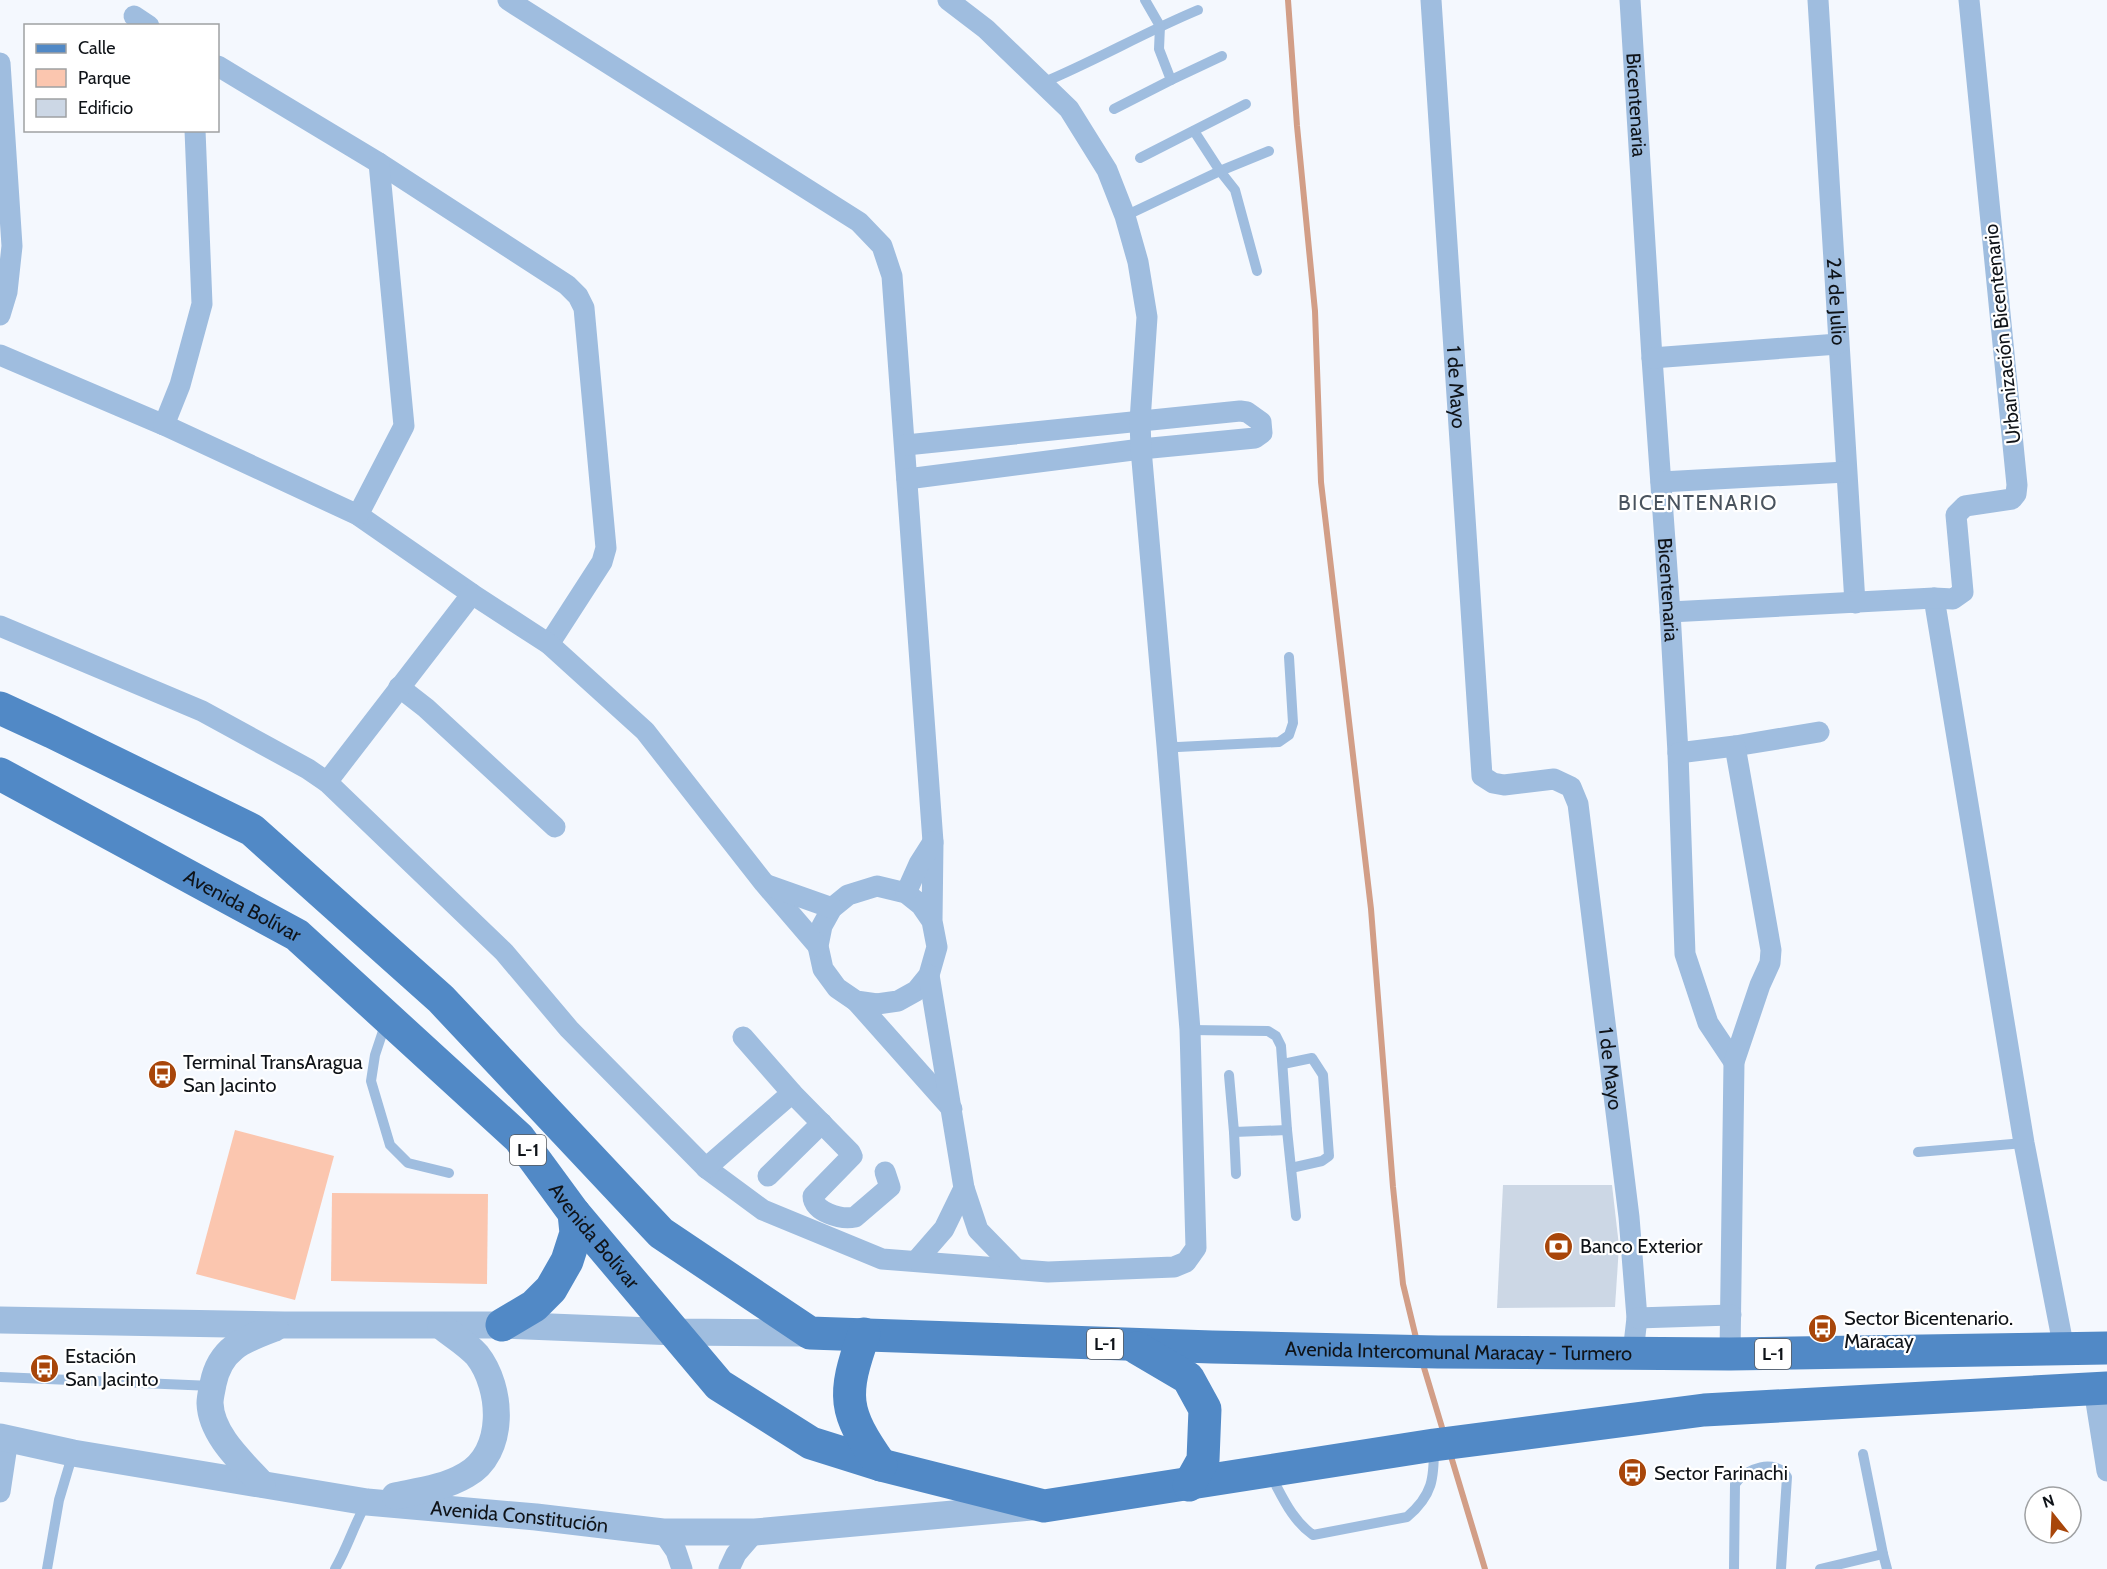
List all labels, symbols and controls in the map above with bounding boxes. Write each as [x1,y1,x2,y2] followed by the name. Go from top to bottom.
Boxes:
[24,24,219,132] legend
[78,37,115,59] text: Calle
[1621,52,1652,158] street label: Bicentenaria
[78,67,131,89] text: Parque
[78,97,133,119] text: Edificio
[1979,223,2025,445] street label: Urbanización Bicentenario
[1822,257,1851,346] street label: 24 de Julio
[1442,345,1471,429] street label: 1 de Mayo
[1618,490,1778,515] district label: BICENTENARIO
[1653,537,1684,643] street label: Bicentenaria
[180,864,306,947] street label: Avenida Bolívar
[1594,1026,1628,1111] street label: 1 de Mayo
[183,1050,363,1097] place label: Terminal TransAragua San Jacinto
[146,1058,178,1090] bus stop icon: Terminal TransAragua San Jacinto
[510,1135,546,1165] road number: L-1
[544,1178,645,1294] street label: Avenida Bolívar
[1543,1230,1575,1262] bank icon: Banco Exterior
[1580,1234,1703,1258] place label: Banco Exterior
[1844,1306,2013,1353] place label: Sector Bicentenario. Maracay
[1807,1313,1839,1345] bus stop icon: Sector Bicentenario. Maracay
[1087,1329,1123,1359] road number: L-1
[1285,1337,1632,1365] street label: Avenida Intercomunal Maracay - Turmero
[1755,1339,1791,1369] road number: L-1
[65,1344,158,1391] place label: Estación San Jacinto
[28,1352,60,1384] bus stop icon: Estación San Jacinto
[1617,1457,1649,1489] bus stop icon: Sector Farinachi
[1654,1461,1788,1485] place label: Sector Farinachi
[2023,1485,2083,1545] north arrow
[2040,1490,2057,1512] text: N
[430,1496,610,1537] street label: Avenida Constitución

